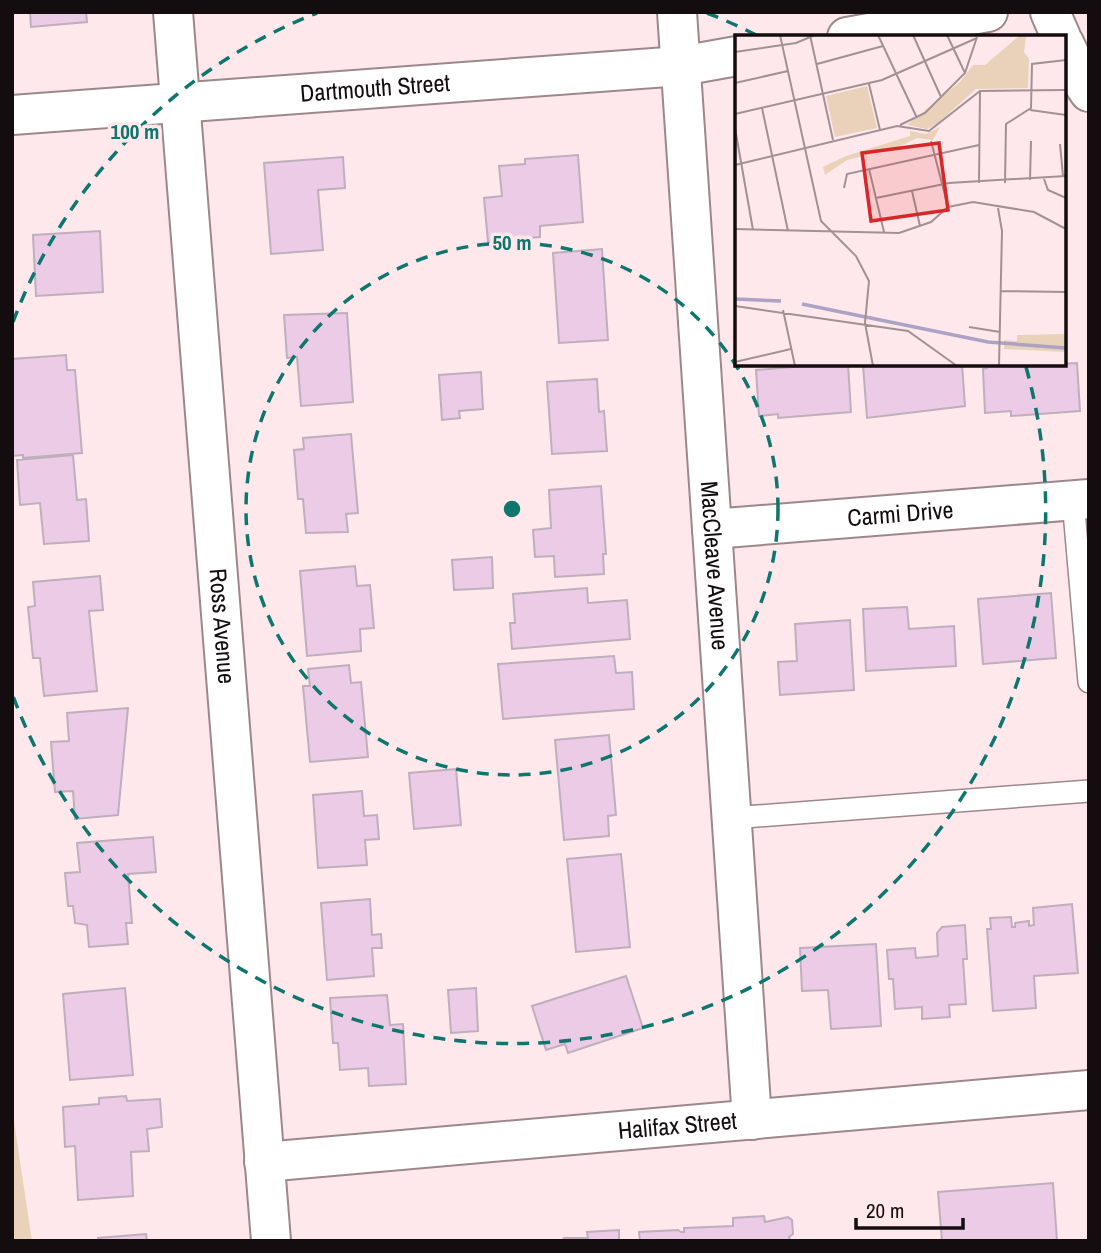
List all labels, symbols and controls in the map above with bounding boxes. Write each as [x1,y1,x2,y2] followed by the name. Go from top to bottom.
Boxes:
[735,35,1066,366] inset map
[299,66,451,109] street label: Dartmouth Street
[111,117,159,146] text: 100 m
[492,228,532,257] text: 50 m
[694,480,737,651] street label: MacCleave Avenue
[846,493,955,533] street label: Carmi Drive
[500,497,524,521] centre of rings
[202,567,244,685] street label: Ross Avenue
[616,1104,739,1146] street label: Halifax Street
[856,1186,963,1230] scale bar
[866,1196,904,1225] text: 20 m

